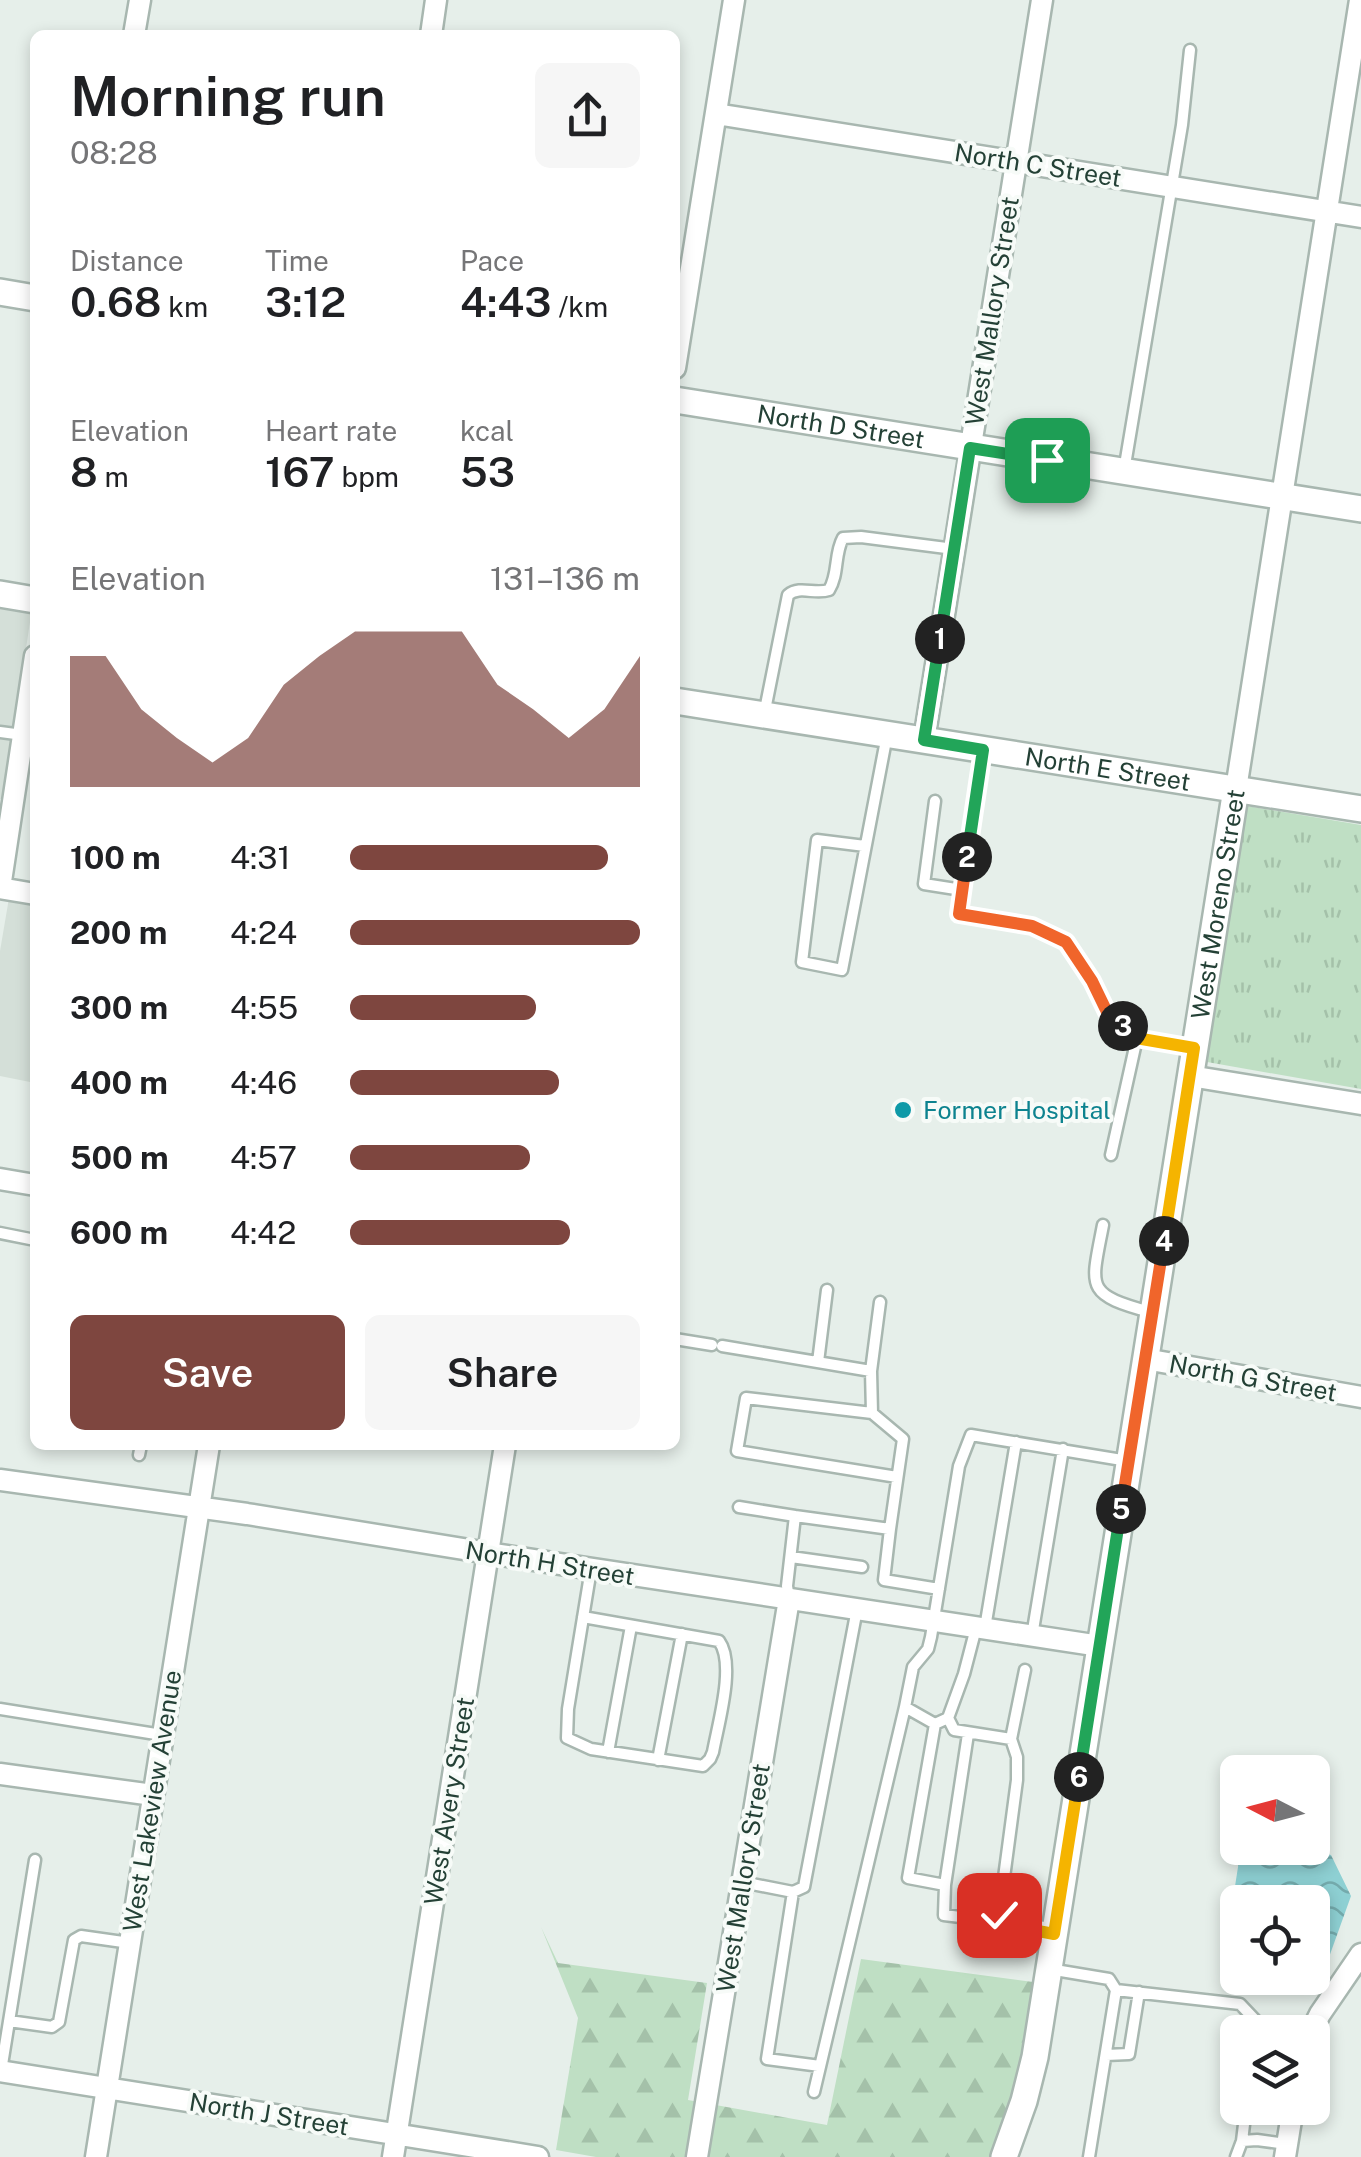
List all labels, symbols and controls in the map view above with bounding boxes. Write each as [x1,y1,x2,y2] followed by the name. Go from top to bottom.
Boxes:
[535,63,640,168] button: share
[70,64,386,128] text: Morning run
[70,134,158,171] text: 08:28
[952,137,1124,193] street label: North C Street
[959,194,1025,428] street label: West Mallory Street
[70,244,184,277] text: Distance
[265,244,329,277] text: Time
[460,244,524,277] text: Pace
[70,277,161,326] text: 0.68
[265,277,346,326] text: 3:12
[460,277,552,326] text: 4:43
[161,290,208,323] text: km
[552,290,608,323] text: /km
[755,398,927,454] street label: North D Street
[70,414,189,447] text: Elevation
[265,414,397,447] text: Heart rate
[460,414,514,447] text: kcal
[1005,418,1090,503] pin
[1020,433,1075,488] icon: arrive
[70,447,98,496] text: 8
[265,447,335,496] text: 167
[460,447,515,496] text: 53
[98,460,129,493] text: m
[335,460,399,493] text: bpm
[70,560,206,597] text: Elevation
[490,560,640,597] text: 131–136 m
[915,614,965,664] pin: 1
[934,622,946,655] text: 1
[1023,741,1193,797] street label: North E Street
[1185,787,1251,1021] street label: West Moreno Street
[942,832,992,882] pin: 2
[70,839,161,876] text: 100 m
[230,839,291,876] text: 4:31
[958,840,976,873] text: 2
[70,914,167,951] text: 200 m
[230,914,297,951] text: 4:24
[70,989,168,1026] text: 300 m
[230,989,298,1026] text: 4:55
[1098,1001,1148,1051] pin: 3
[1114,1009,1132,1042] text: 3
[70,1064,168,1101] text: 400 m
[230,1064,297,1101] text: 4:46
[923,1095,1111,1125] place label: Former Hospital
[892,1099,914,1121] marker: Former Hospital
[70,1139,169,1176] text: 500 m
[230,1139,297,1176] text: 4:57
[70,1214,168,1251] text: 600 m
[230,1214,296,1251] text: 4:42
[1139,1216,1189,1266] pin: 4
[1155,1224,1173,1257] text: 4
[70,1315,345,1430] button: Save
[365,1315,640,1430] button: Share
[1167,1348,1339,1408] street label: North G Street
[1096,1484,1146,1534] pin: 5
[1112,1492,1130,1525] text: 5
[463,1535,637,1591] street label: North H Street
[117,1668,187,1934] street label: West Lakeview Avenue
[418,1695,480,1907] street label: West Avery Street
[1054,1752,1104,1802] pin: 6
[1220,1755,1330,1865] north arrow
[1220,1755,1330,2125] map controls
[1070,1760,1088,1793] text: 6
[710,1761,776,1995] street label: West Mallory Street
[957,1873,1042,1958] pin
[1220,1885,1330,1995] button: locate
[972,1888,1027,1943] icon: check
[1220,2015,1330,2125] button: layers
[187,2087,351,2141] street label: North J Street

